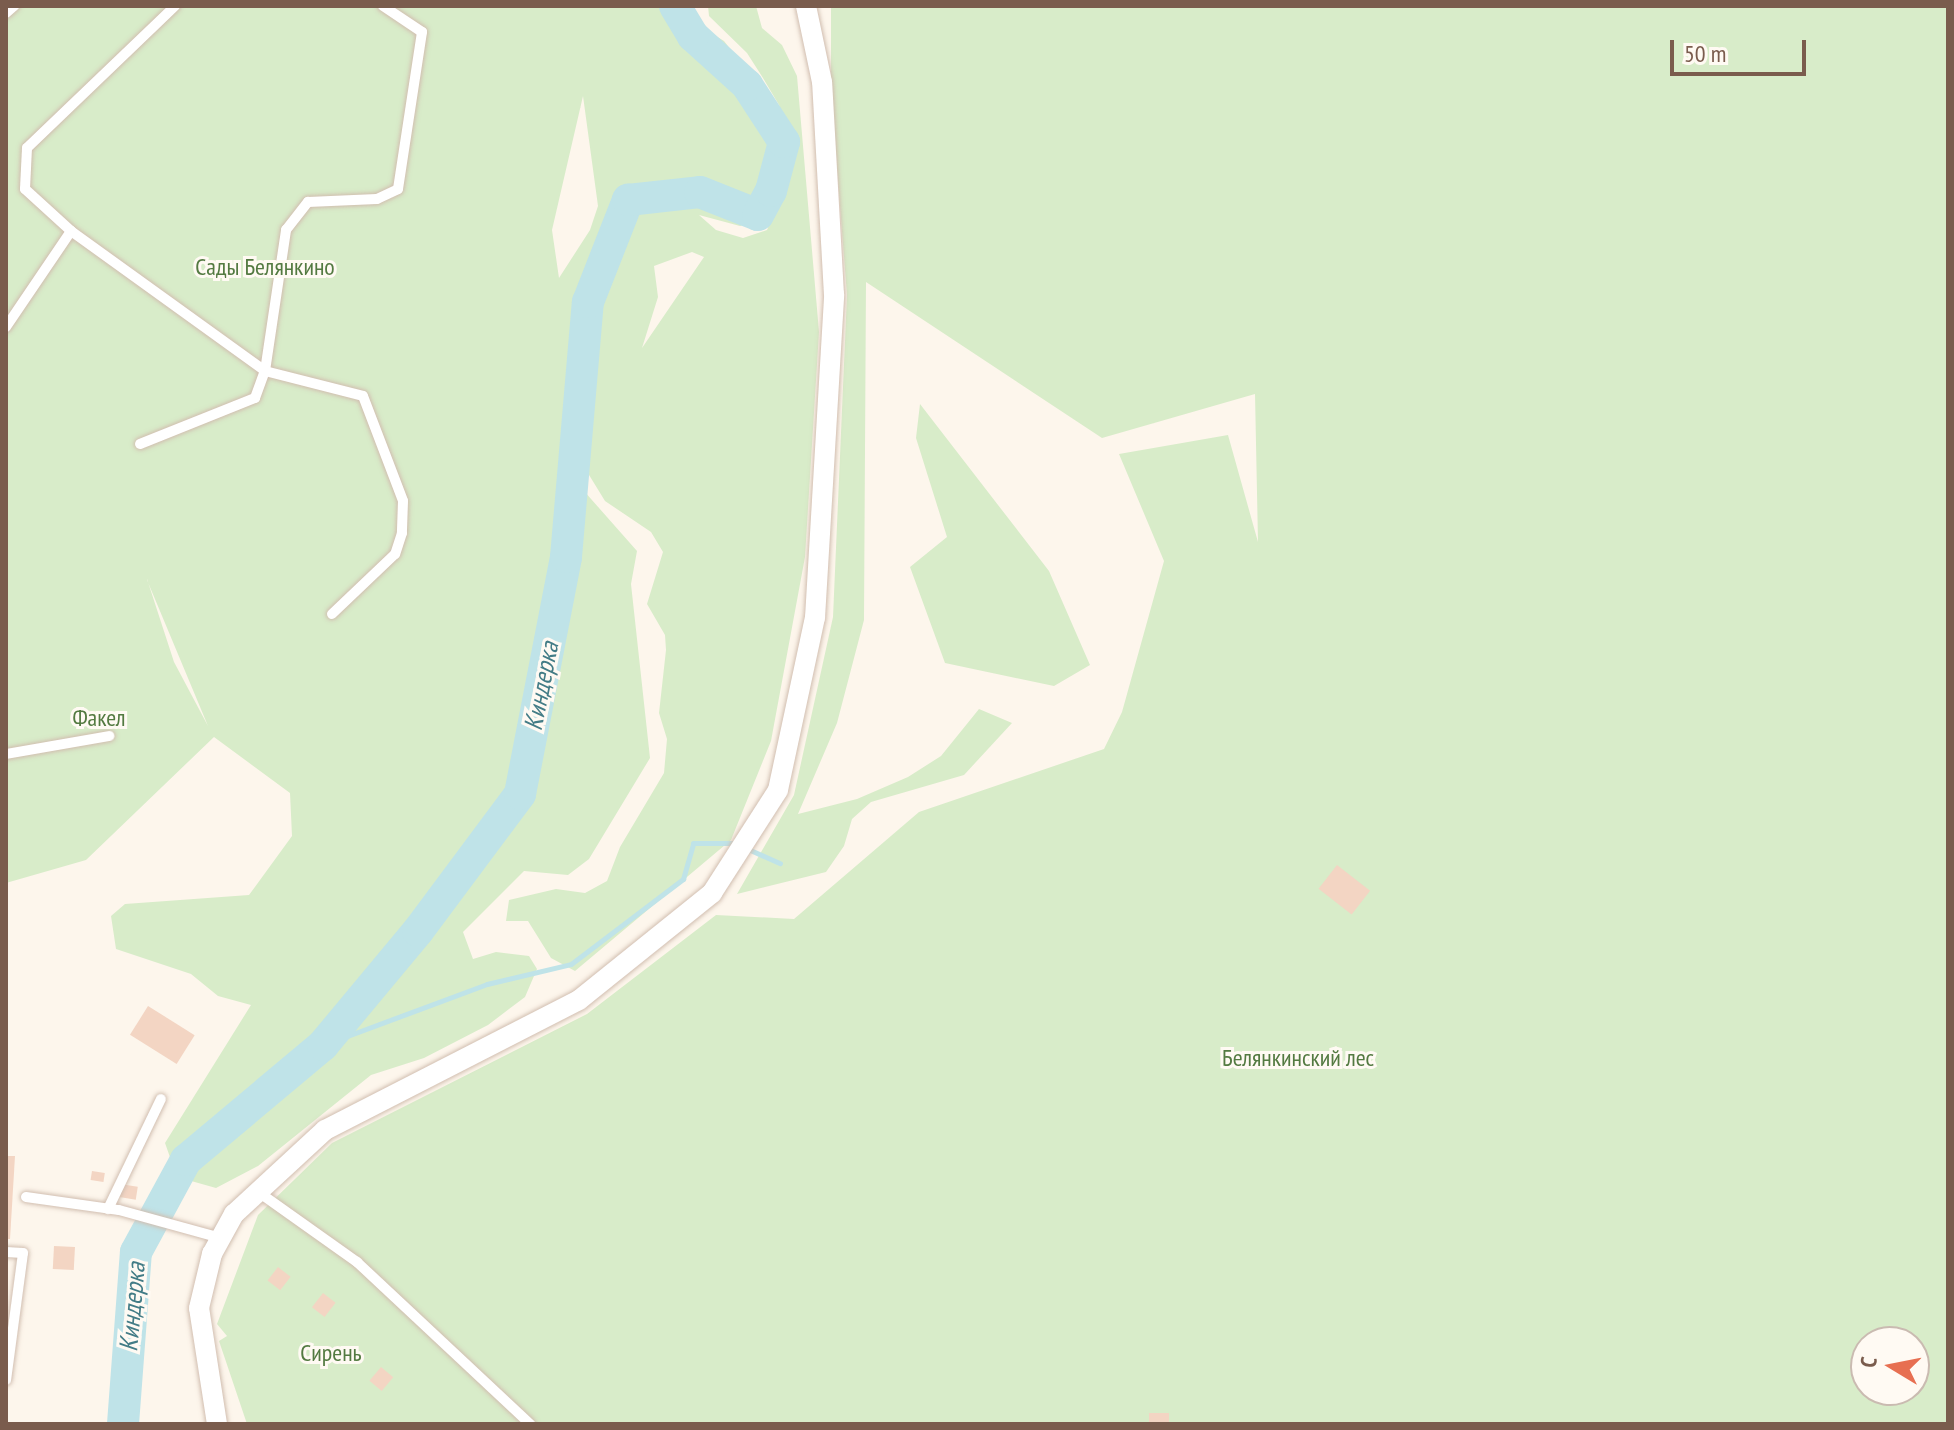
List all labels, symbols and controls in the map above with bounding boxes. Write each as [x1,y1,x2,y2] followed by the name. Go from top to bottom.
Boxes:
[1674,24,1810,74] scale bar
[1684,38,1726,69] text: 50 m
[195,253,335,281] park label: Сады Белянкино
[517,639,565,733] water label: Киндерка
[72,704,126,732] park label: Факел
[1222,1044,1374,1072] park label: Белянкинский лес
[113,1261,151,1353] water label: Киндерка
[1850,1326,1930,1406] north arrow
[300,1339,362,1367] park label: Сирень
[1854,1355,1883,1370] text: С

